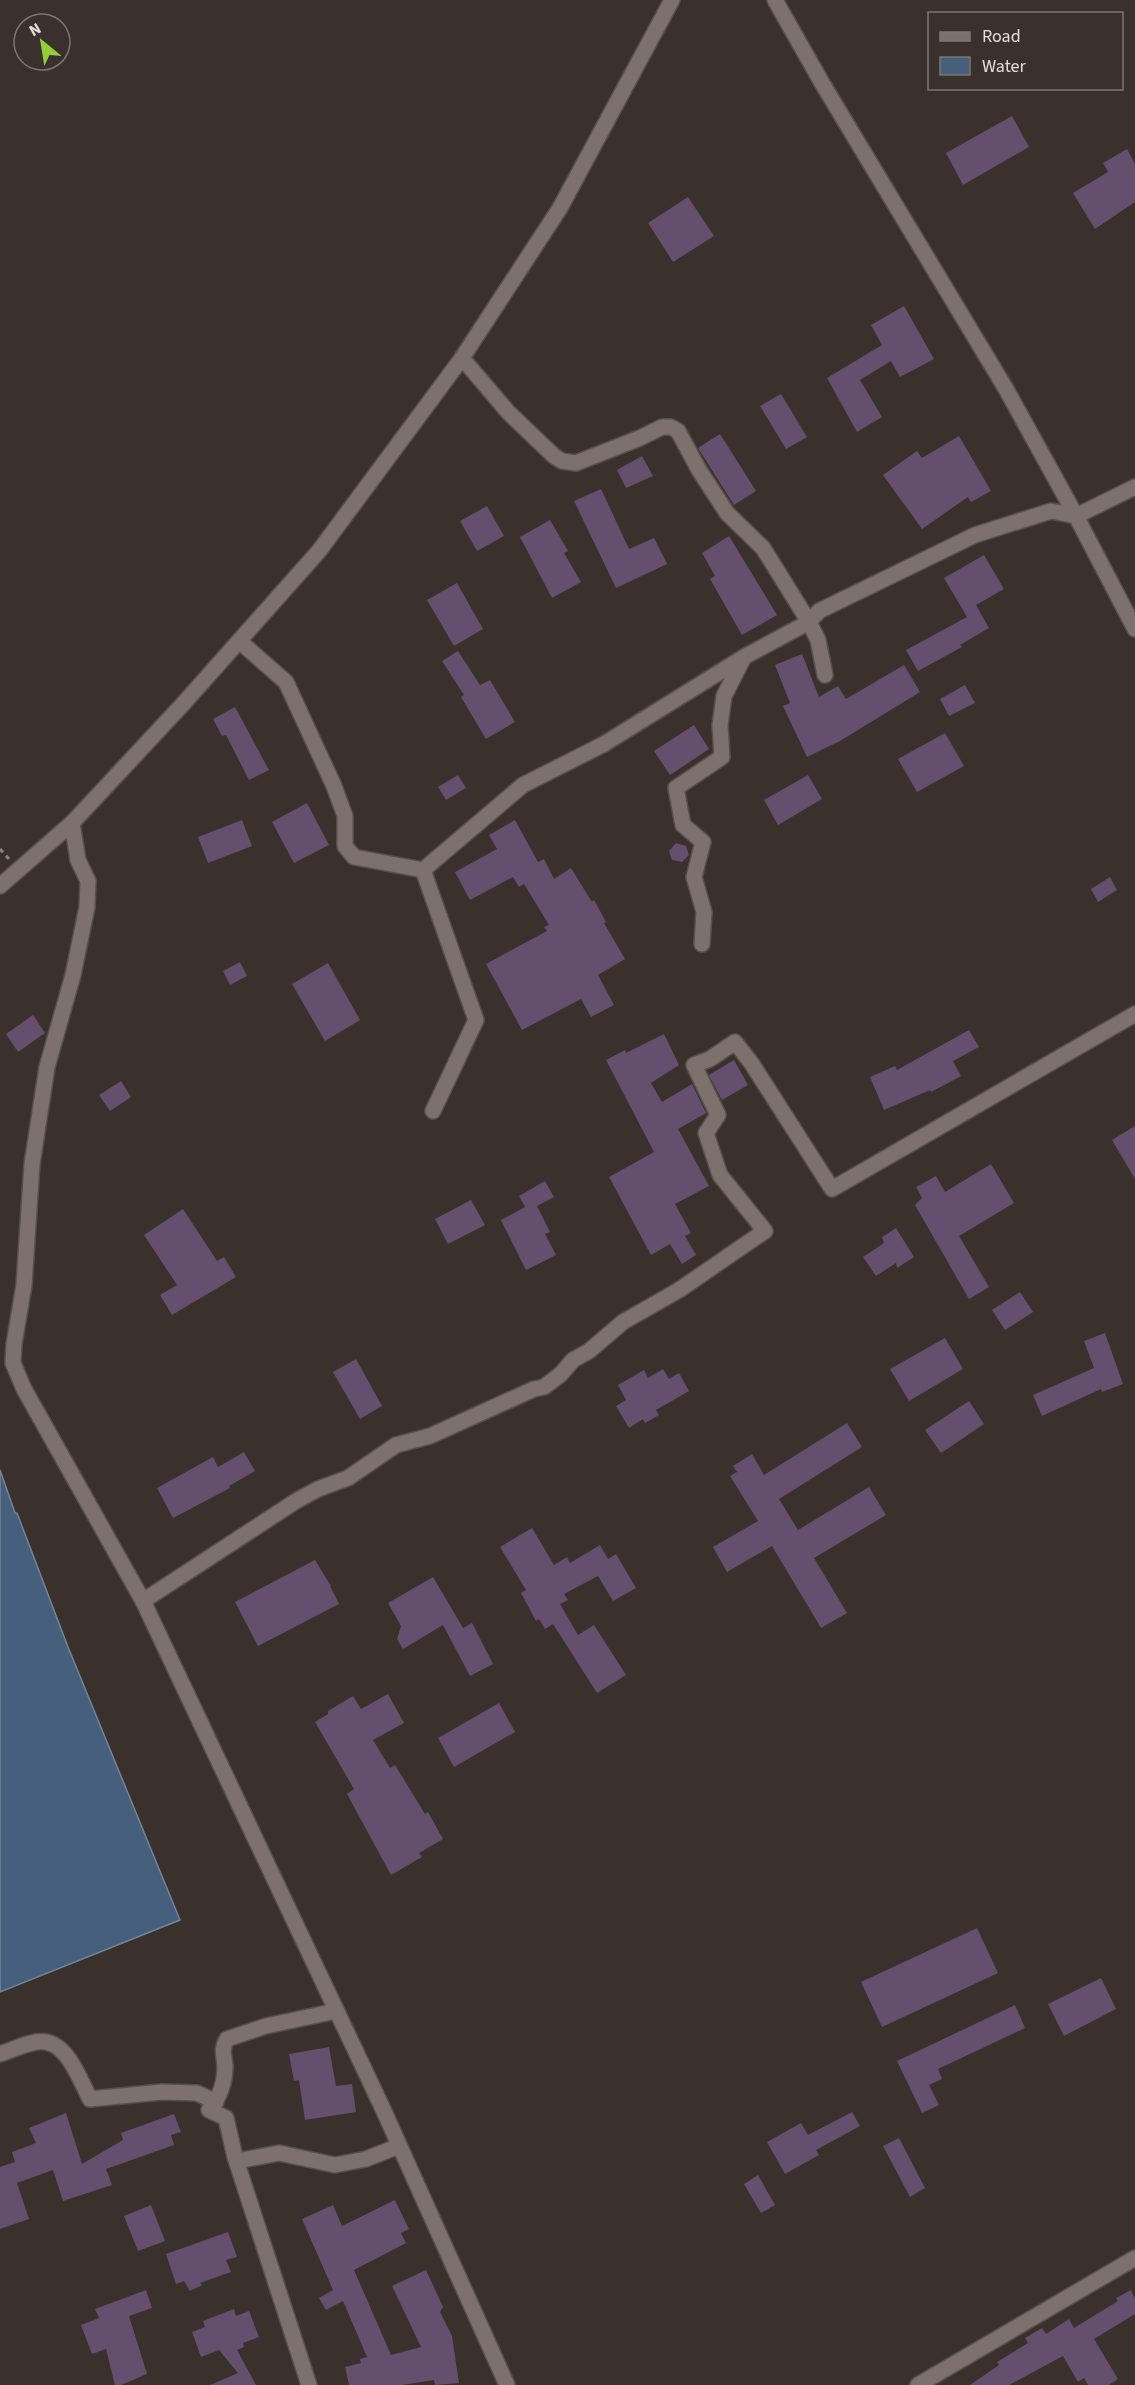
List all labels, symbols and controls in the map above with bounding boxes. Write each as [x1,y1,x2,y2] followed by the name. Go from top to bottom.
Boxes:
[12,12,72,72] north arrow
[928,12,1123,90] legend
[25,18,45,42] text: N
[982,24,1021,49] text: Road
[982,54,1026,79] text: Water

